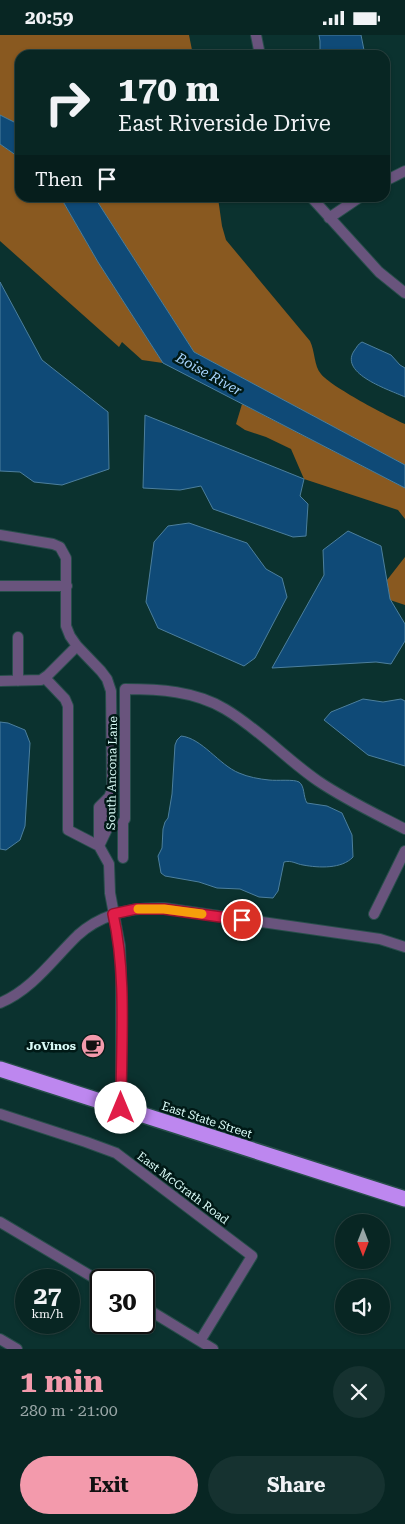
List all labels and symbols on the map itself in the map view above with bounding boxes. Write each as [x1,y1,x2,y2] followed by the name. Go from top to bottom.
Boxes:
[172,349,245,399] water label: Boise River
[104,716,120,830] street label: South Ancona Lane
[221,899,263,941] pin
[80,1033,106,1059] cafe icon: JoVinos
[27,1039,76,1053] place label: JoVinos
[94,1081,146,1133] position arrow
[160,1099,254,1141] street label: East State Street
[134,1149,232,1227] street label: East McGrath Road
[335,1214,390,1269] north arrow
[90,1269,155,1334] speed limit sign: 30

